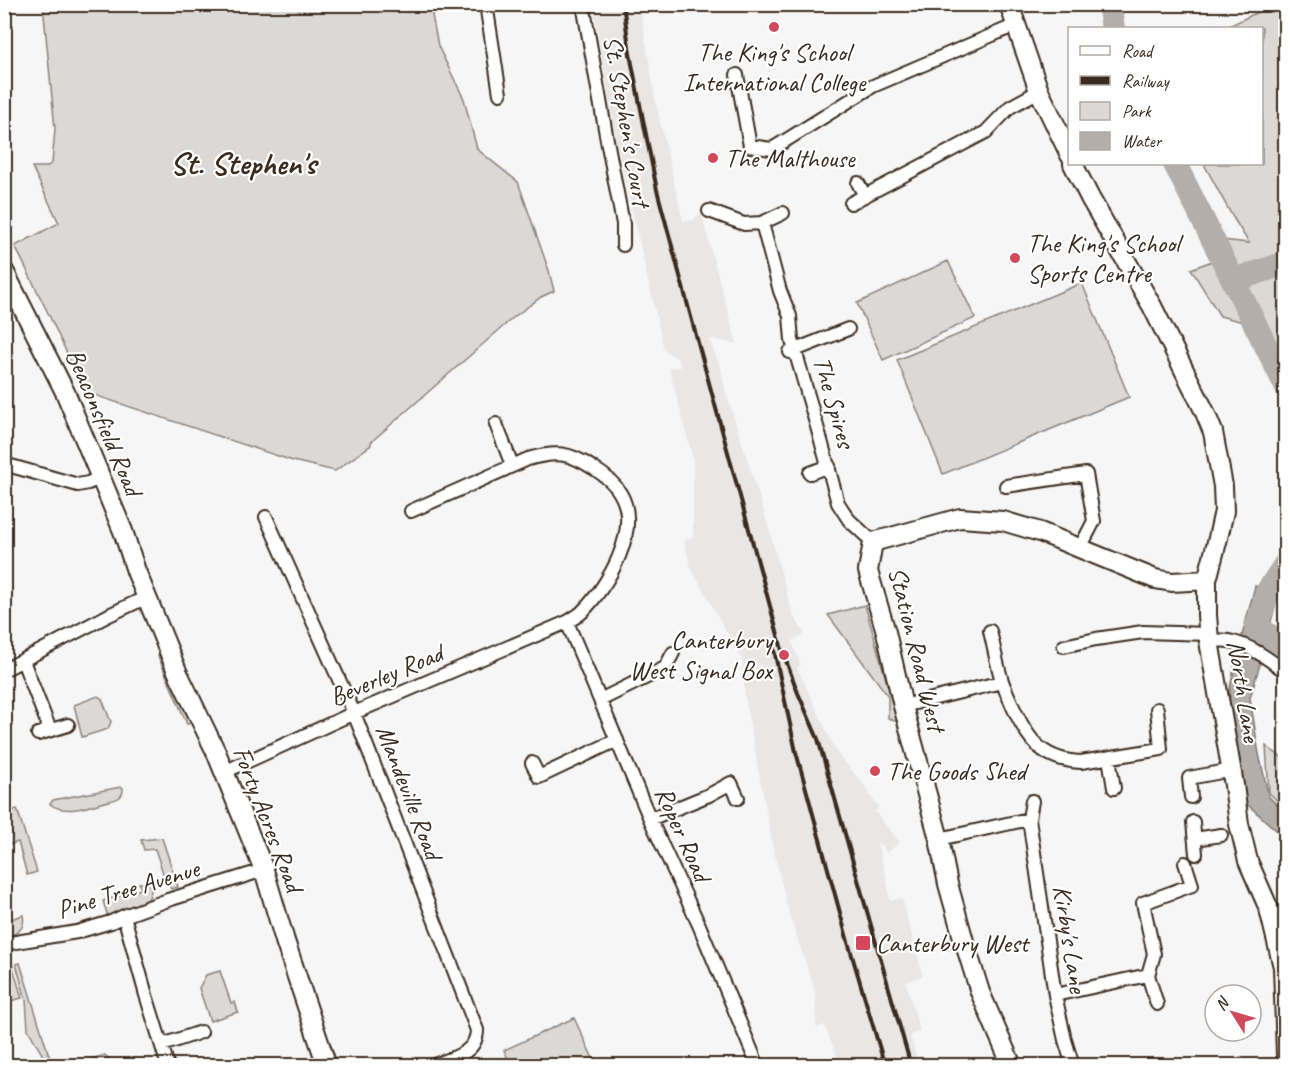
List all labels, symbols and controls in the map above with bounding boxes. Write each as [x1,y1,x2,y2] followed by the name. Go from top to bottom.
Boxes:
[767,20,781,34] marker: The King's School International College
[1068,27,1263,165] legend
[596,33,659,212] street label: St. Stephen's Court
[683,36,867,99] place label: The King's School International College
[1122,40,1155,62] text: Road
[1122,70,1170,92] text: Railway
[1122,100,1152,122] text: Park
[1122,130,1163,152] text: Water
[725,142,856,175] place label: The Malthouse
[170,143,319,184] district label: St. Stephen's
[706,151,720,165] marker: The Malthouse
[1027,227,1184,290] place label: The King's School Sports Centre
[1008,251,1022,265] marker: The King's School Sports Centre
[58,343,151,504] street label: Beaconsfield Road
[805,353,863,453] street label: The Spires
[881,563,954,738] street label: Station Road West
[629,624,774,687] place label: Canterbury West Signal Box
[324,635,451,714] street label: Beverley Road
[1220,638,1269,746] street label: North Lane
[777,648,791,662] marker: Canterbury West Signal Box
[368,720,451,867] street label: Mandeville Road
[225,742,312,900] street label: Forty Acres Road
[887,755,1030,788] place label: The Goods Shed
[868,764,882,778] marker: The Goods Shed
[647,781,720,890] street label: Roper Road
[53,851,205,926] street label: Pine Tree Avenue
[1045,883,1095,997] street label: Kirby's Lane
[876,927,1030,960] place label: Canterbury West
[854,934,872,952] marker: Canterbury West
[1203,983,1263,1043] north arrow
[1211,992,1235,1015] text: N

